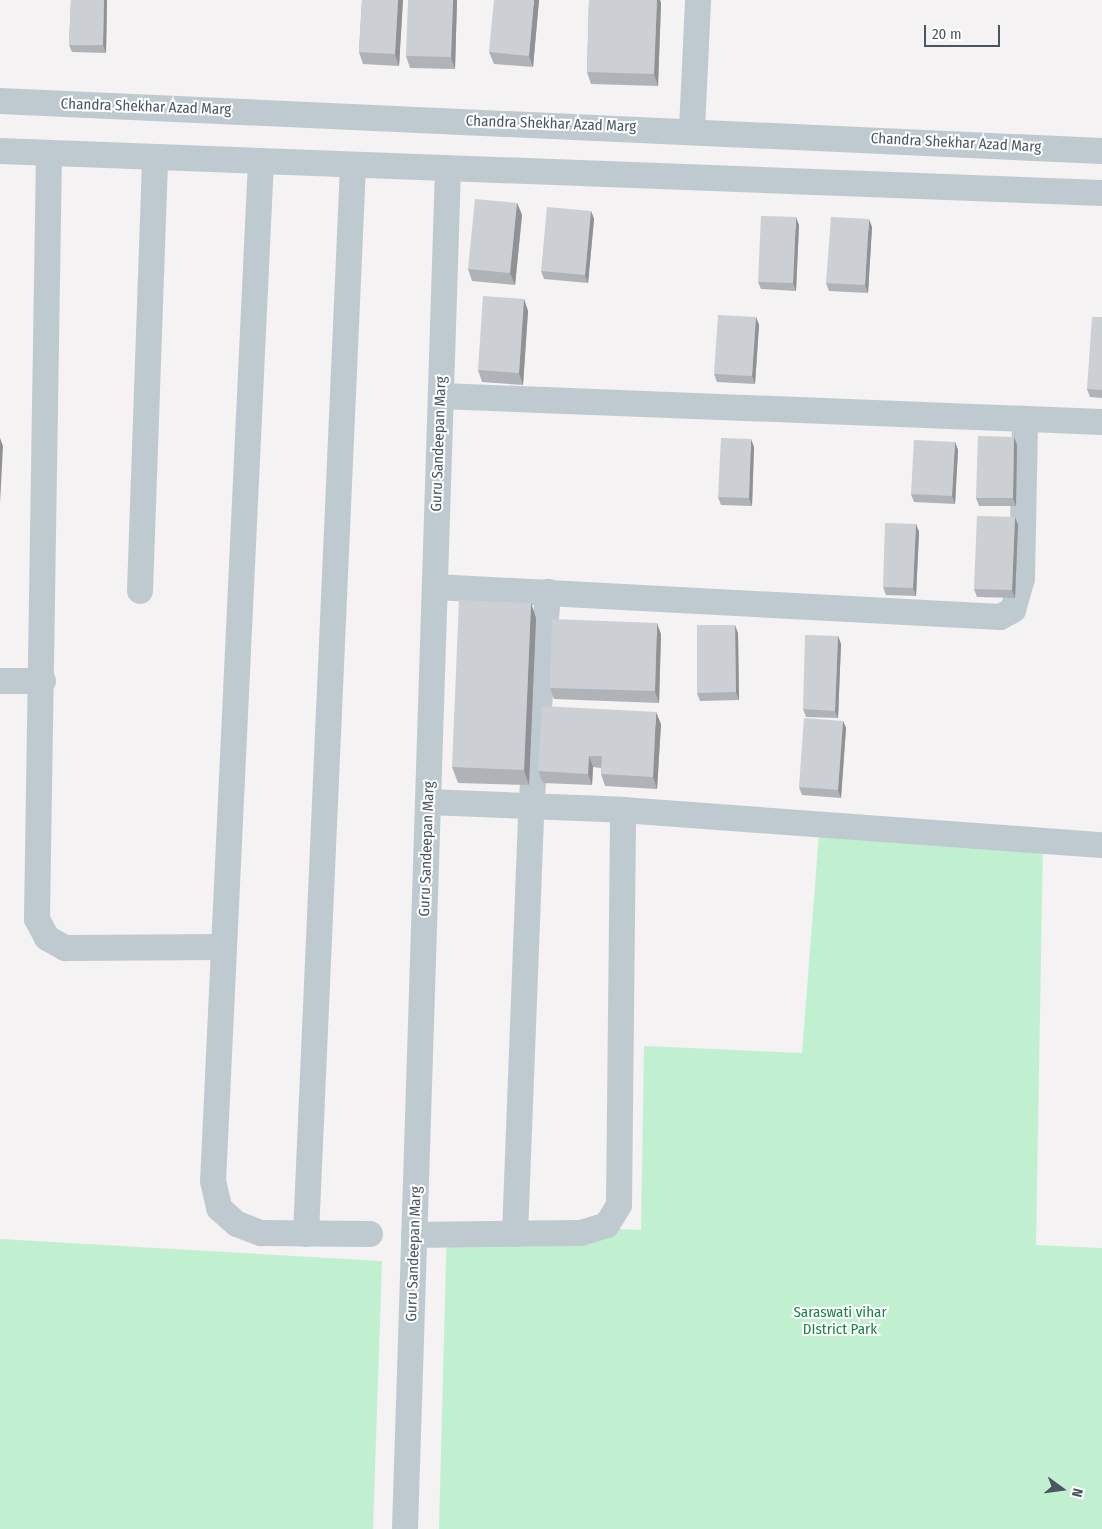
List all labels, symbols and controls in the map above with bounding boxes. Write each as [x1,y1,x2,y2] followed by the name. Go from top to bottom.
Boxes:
[927,15,1003,47] scale bar
[932,25,962,43] text: 20 m
[60,95,232,119] street label: Chandra Shekhar Azad Marg
[465,112,637,136] street label: Chandra Shekhar Azad Marg
[870,130,1042,156] street label: Chandra Shekhar Azad Marg
[428,376,450,512] street label: Guru Sandeepan Marg
[416,781,438,917] street label: Guru Sandeepan Marg
[403,1186,425,1322] street label: Guru Sandeepan Marg
[793,1303,887,1338] park label: Saraswati vihar DIstrict Park
[1037,1464,1087,1514] north arrow
[1068,1487,1086,1499] text: N

